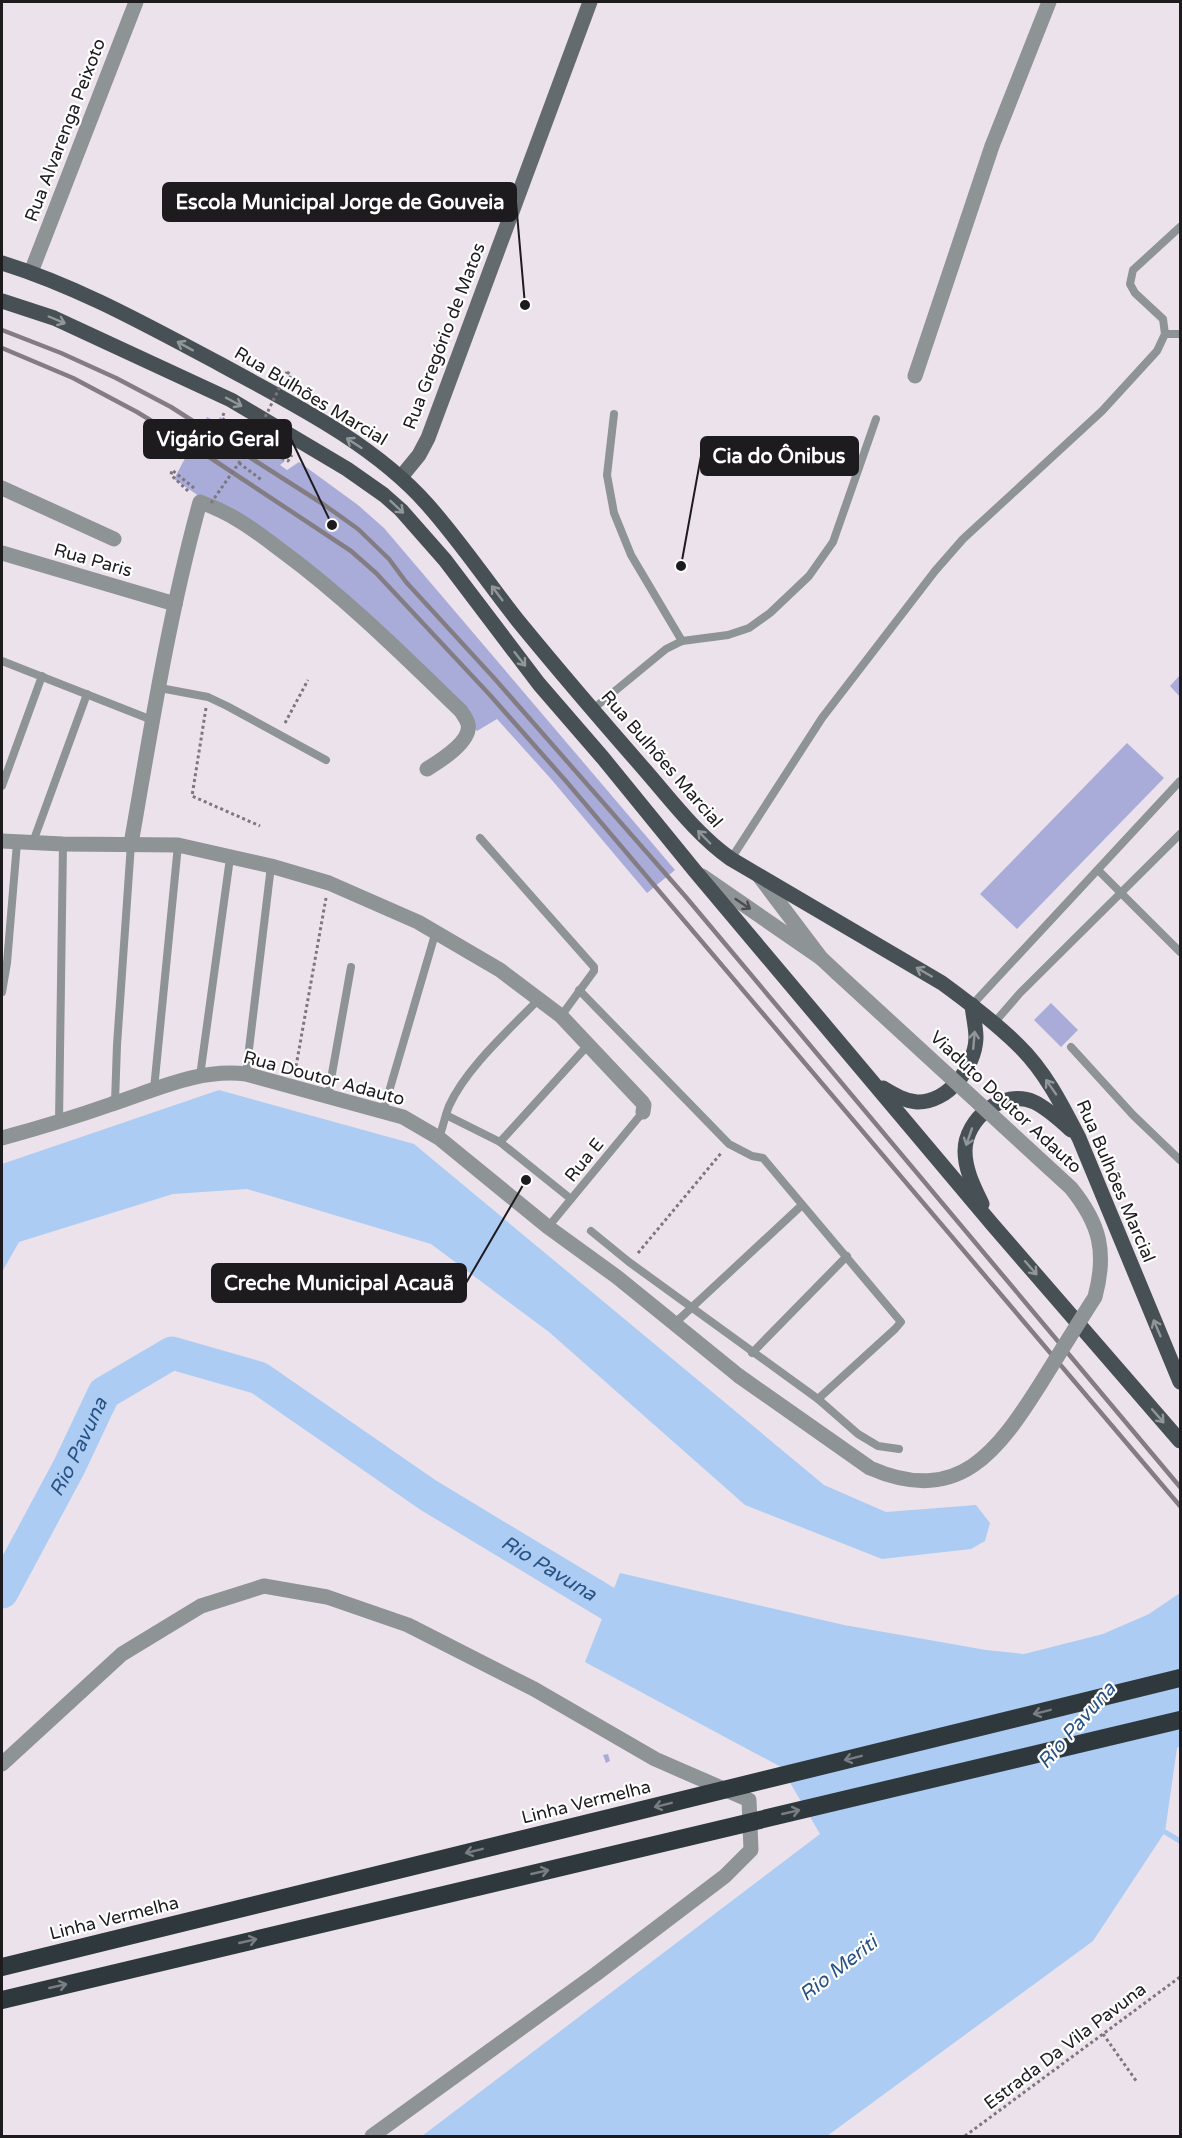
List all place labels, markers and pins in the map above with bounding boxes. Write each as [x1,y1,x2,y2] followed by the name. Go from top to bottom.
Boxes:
[163,183,516,221] callout: Escola Municipal Jorge de Gouveia
[144,420,291,458] callout: Vigário Geral
[701,437,858,475] callout: Cia do Ônibus
[212,1264,466,1302] callout: Creche Municipal Acauã

